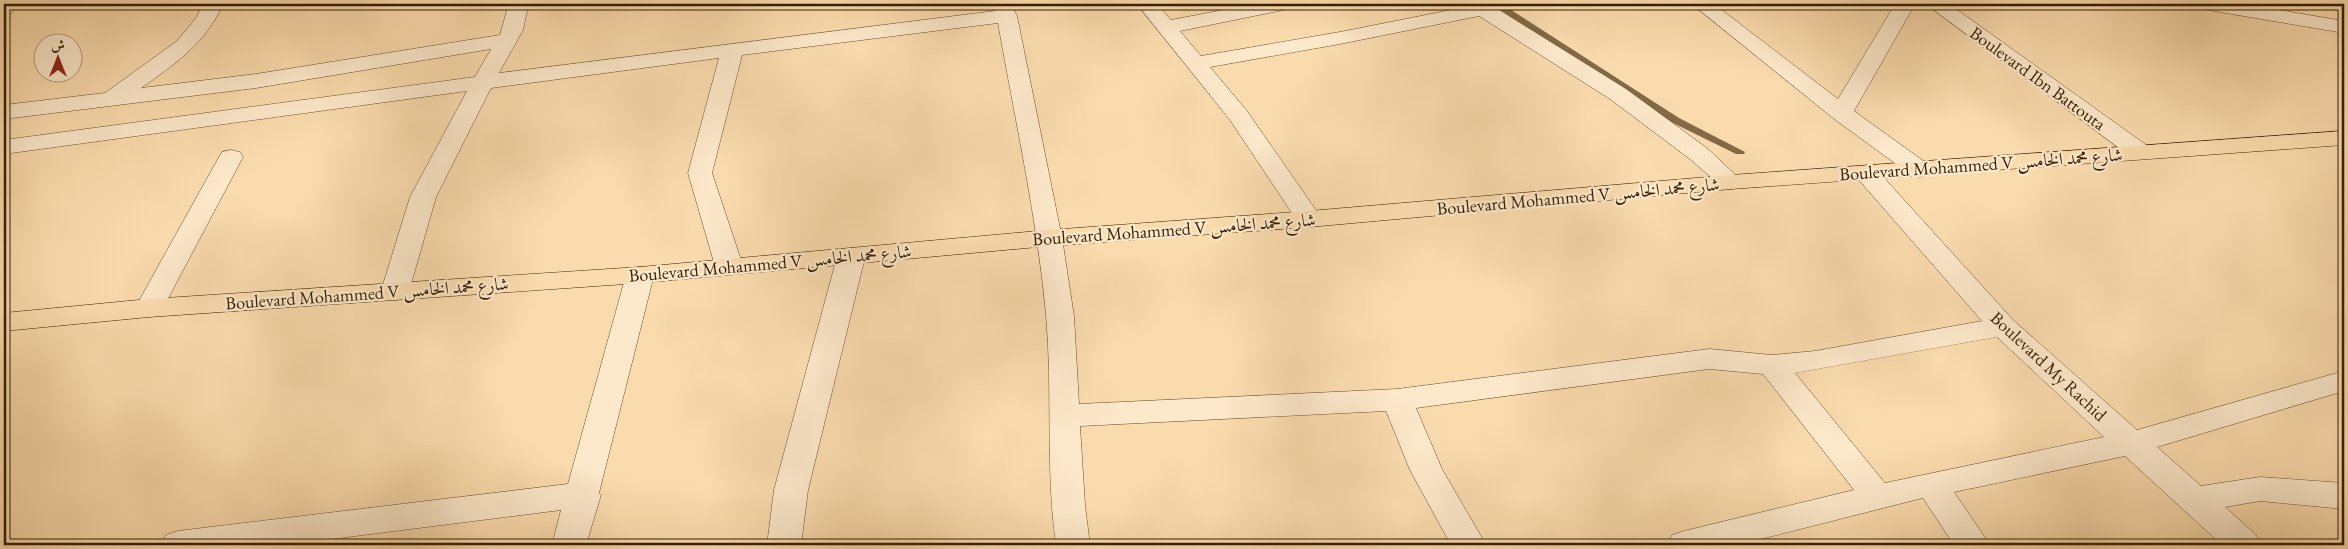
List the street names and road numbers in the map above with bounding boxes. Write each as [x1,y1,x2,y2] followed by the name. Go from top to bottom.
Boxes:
[1965,21,2111,136] street label: Boulevard Ibn Battouta
[1839,143,2124,189] street label: Boulevard Mohammed V شارع محمد الخامس
[1436,172,1721,224] street label: Boulevard Mohammed V شارع محمد الخامس
[1032,208,1317,254] street label: Boulevard Mohammed V شارع محمد الخامس
[628,239,913,291] street label: Boulevard Mohammed V شارع محمد الخامس
[225,272,510,318] street label: Boulevard Mohammed V شارع محمد الخامس
[1986,306,2113,426] street label: Boulevard My Rachid

